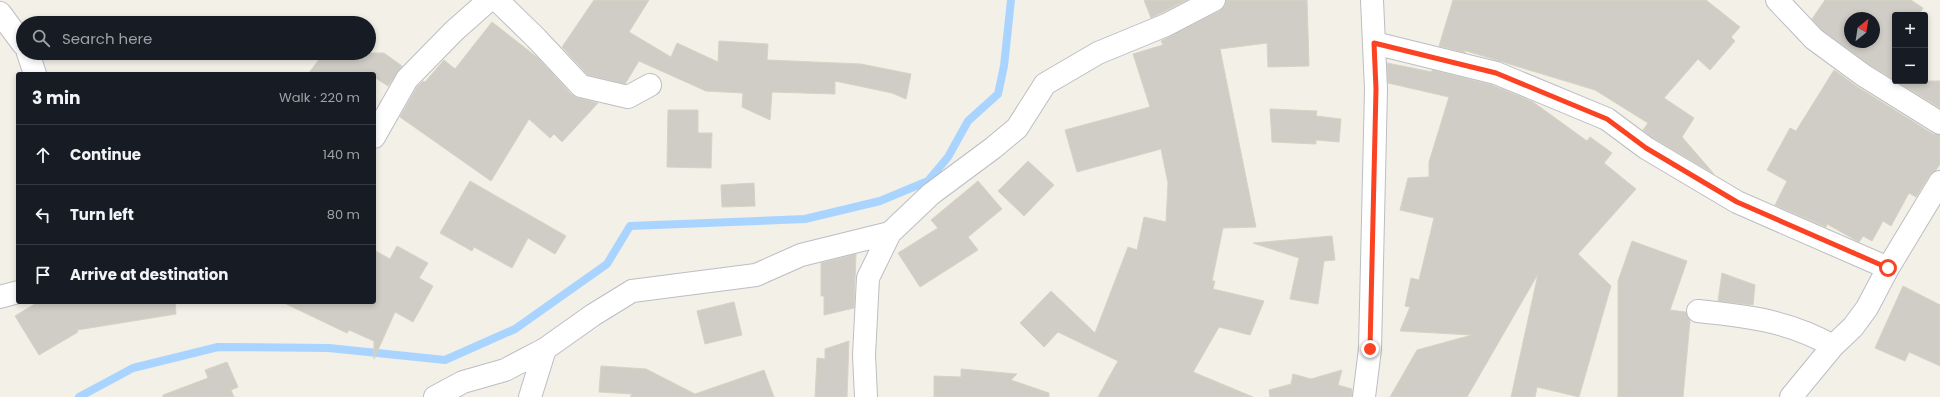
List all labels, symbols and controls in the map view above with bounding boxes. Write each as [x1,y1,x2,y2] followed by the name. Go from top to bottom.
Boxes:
[1844,12,1880,48] north arrow
[1892,12,1928,84] map controls
[1892,12,1928,48] button: +
[16,16,376,60] search box
[30,27,52,49] icon: search
[62,28,152,49] text: Search here
[1892,48,1928,84] button: −
[32,86,80,110] text: 3 min
[279,88,360,107] text: Walk · 220 m
[32,144,54,166] icon: ahead
[70,144,141,165] text: Continue
[323,145,360,164] text: 140 m
[32,204,54,226] icon: left
[70,204,134,225] text: Turn left
[327,205,360,224] text: 80 m
[1879,259,1897,277] route start
[32,264,54,286] icon: arrive
[70,264,228,285] text: Arrive at destination
[1361,340,1379,358] route end

